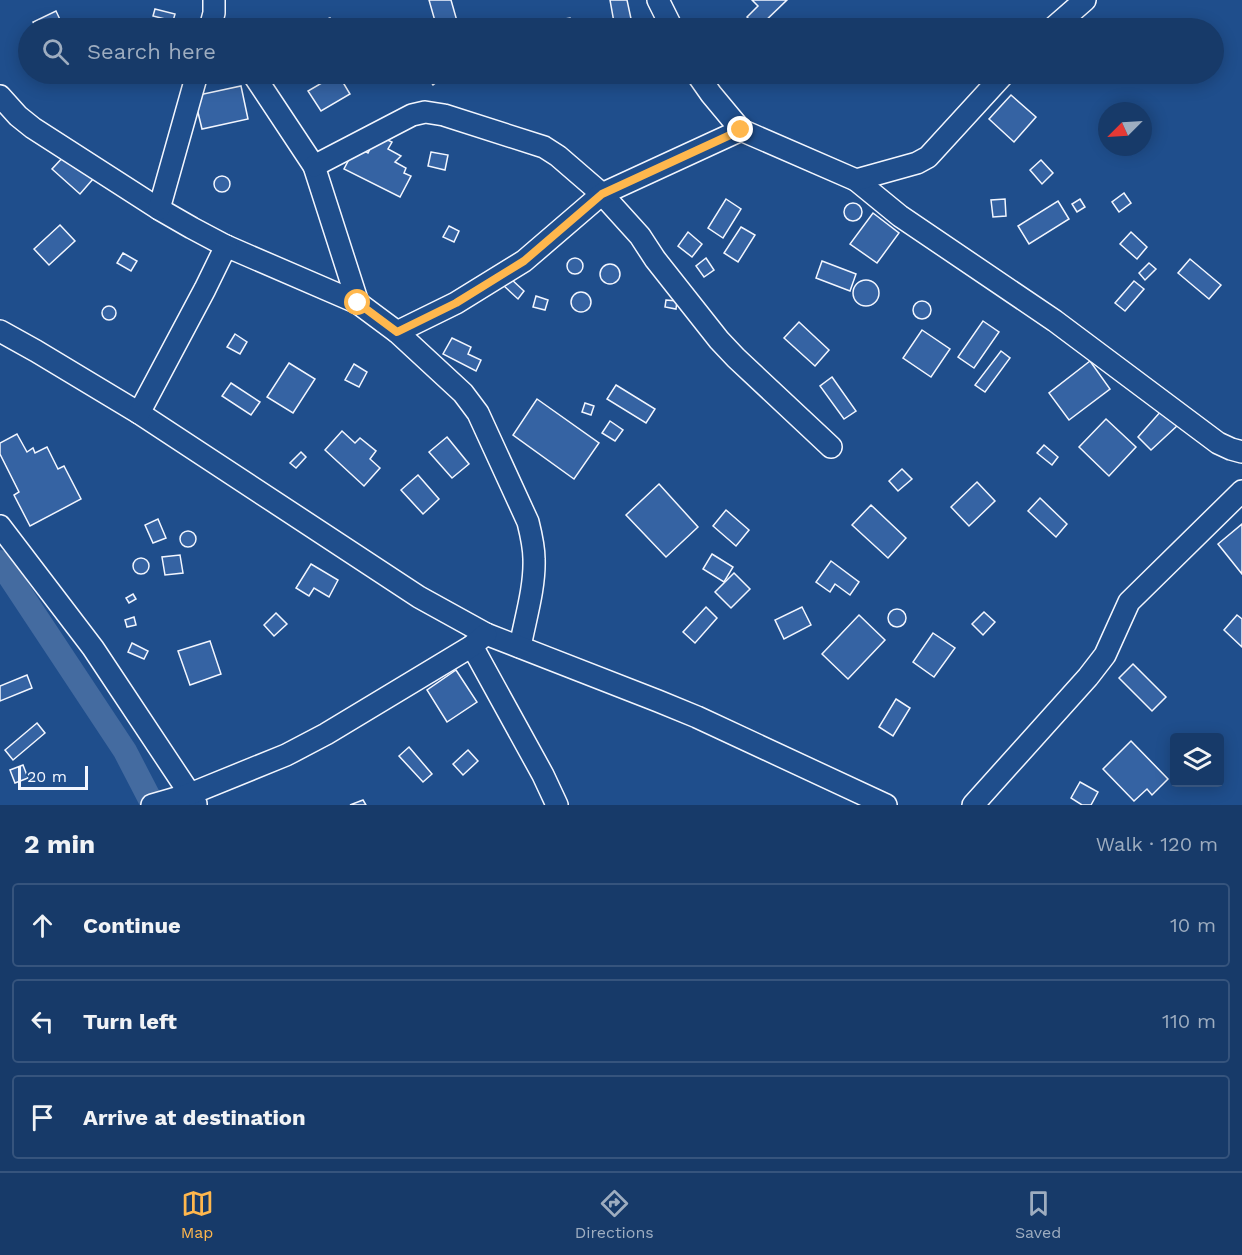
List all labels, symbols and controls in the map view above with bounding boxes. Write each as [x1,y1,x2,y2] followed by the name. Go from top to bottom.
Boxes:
[18,18,1224,84] search box
[39,35,72,68] icon: search
[87,39,216,64] text: Search here
[1098,102,1152,156] north arrow
[727,116,753,142] route end
[344,289,370,315] route start
[1170,733,1224,787] map controls
[1170,733,1224,787] button: layers
[18,763,88,790] scale bar
[27,767,67,786] text: 20 m
[24,829,95,859] text: 2 min
[1096,832,1218,856] text: Walk · 120 m
[26,909,59,942] icon: ahead
[83,913,181,938] text: Continue
[1170,913,1216,937] text: 10 m
[26,1005,59,1038] icon: left
[83,1009,177,1034] text: Turn left
[1162,1009,1216,1033] text: 110 m
[26,1101,59,1134] icon: arrive
[83,1105,306,1130] text: Arrive at destination
[181,1187,214,1242] tab: Map
[575,1187,654,1242] tab: Directions
[1015,1187,1061,1242] tab: Saved

